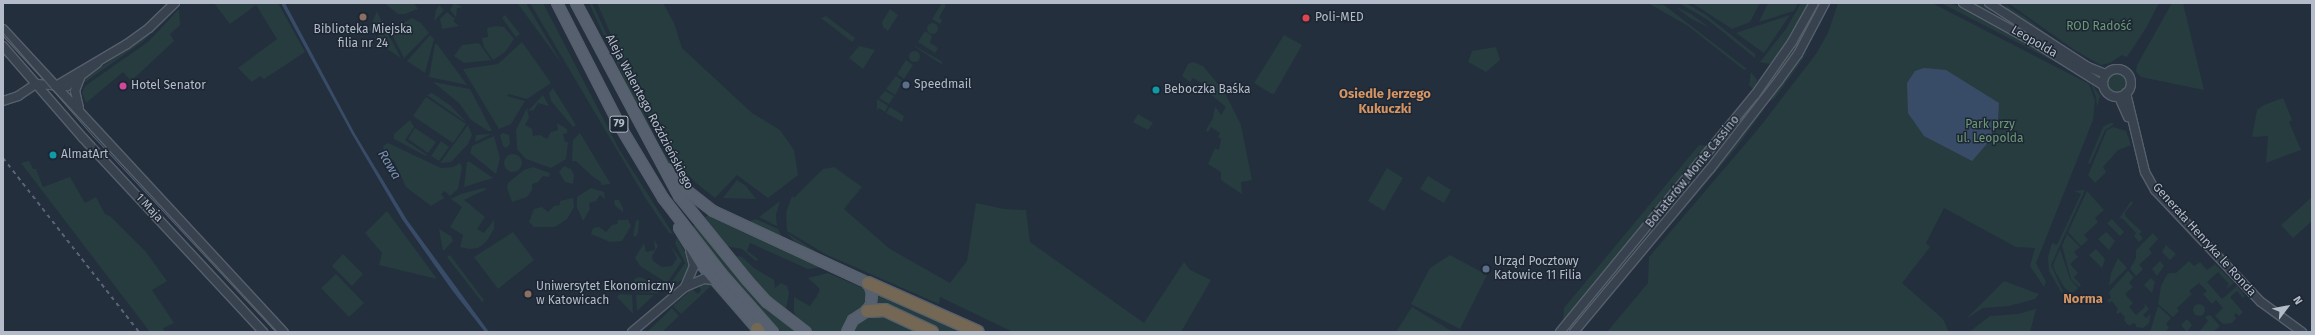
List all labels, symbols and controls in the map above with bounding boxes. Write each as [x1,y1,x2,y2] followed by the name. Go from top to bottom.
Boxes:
[1315,11,1364,25] place label: Poli-MED
[358,12,368,22] marker: Biblioteka Miejska filia nr 24
[1300,12,1312,24] marker: Poli-MED
[2066,20,2132,34] park label: ROD Radość
[314,23,412,51] place label: Biblioteka Miejska filia nr 24
[2009,23,2059,61] street label: Leopolda
[602,32,696,192] street label: Aleja Walentego Roździeńskiego
[914,78,972,92] place label: Speedmail
[131,79,206,93] place label: Hotel Senator
[901,80,911,90] marker: Speedmail
[118,81,128,91] marker: Hotel Senator
[1164,83,1250,97] place label: Beboczka Baśka
[1151,85,1161,95] marker: Beboczka Baśka
[1339,87,1431,118] district label: Osiedle Jerzego Kukuczki
[1643,113,1743,231] street label: Bohaterów Monte Cassino
[609,115,629,133] road number: 79
[1956,118,2024,146] park label: Park przy ul. Leopolda
[374,147,404,183] water label: Rawa
[61,148,108,162] place label: AlmatArt
[48,150,58,160] marker: AlmatArt
[2149,180,2259,300] street label: Generała Henryka le Ronda
[132,191,166,225] street label: 1 Maja
[1494,255,1582,283] place label: Urząd Pocztowy Katowice 11 Filia
[1481,264,1491,274] marker: Urząd Pocztowy Katowice 11 Filia
[536,280,674,308] place label: Uniwersytet Ekonomiczny w Katowicach
[2267,287,2307,327] north arrow
[523,289,533,299] marker: Uniwersytet Ekonomiczny w Katowicach
[2063,291,2103,307] district label: Norma
[2290,294,2305,307] text: N

